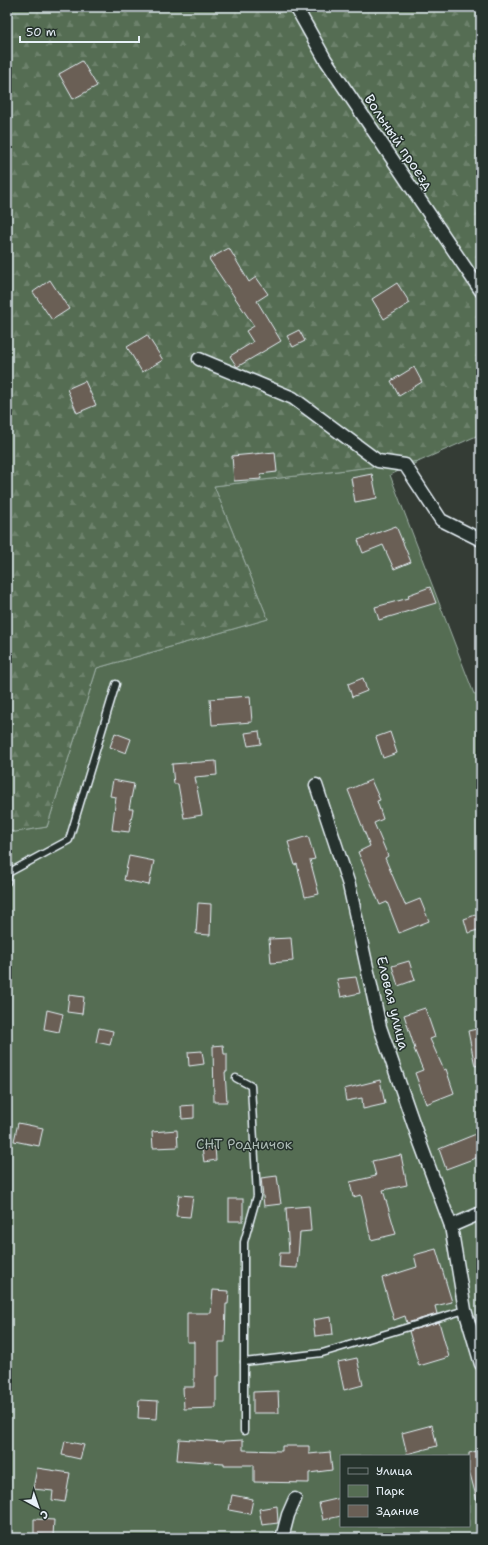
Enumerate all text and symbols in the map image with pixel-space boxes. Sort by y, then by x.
scale bar [20,18,139,44]
text: 50 m [26,24,56,40]
street label: Вольный проезд [360,91,438,193]
street label: Еловая улица [373,954,413,1052]
park label: СНТ Родничок [196,1135,293,1153]
legend [340,1455,470,1527]
text: Улица [376,1463,413,1479]
text: Парк [376,1483,405,1499]
north arrow [18,1487,58,1527]
text: Здание [376,1503,420,1519]
text: С [37,1506,52,1522]

